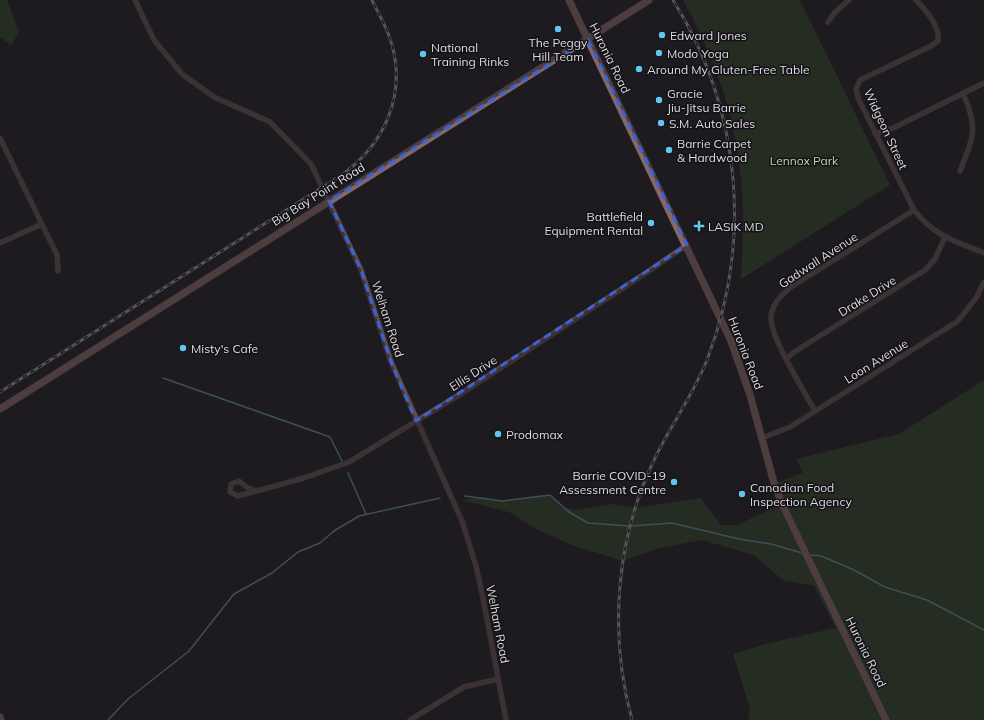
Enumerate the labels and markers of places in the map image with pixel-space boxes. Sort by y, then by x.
marker: The Peggy Hill Team [553,24,563,34]
place label: Edward Jones [670,28,747,43]
marker: Edward Jones [657,30,667,40]
place label: The Peggy Hill Team [529,35,588,64]
place label: National Training Rinks [431,40,509,69]
place label: Modo Yoga [667,46,729,61]
marker: Modo Yoga [654,48,664,58]
marker: National Training Rinks [418,49,428,59]
place label: Around My Gluten-Free Table [647,62,810,77]
marker: Around My Gluten-Free Table [634,64,644,74]
place label: Gracie Jiu-Jitsu Barrie [667,86,746,115]
marker: Gracie Jiu-Jitsu Barrie [654,95,664,105]
place label: S.M. Auto Sales [669,116,755,131]
marker: S.M. Auto Sales [656,118,666,128]
place label: Barrie Carpet & Hardwood [677,136,751,165]
marker: Barrie Carpet & Hardwood [664,145,674,155]
place label: Battlefield Equipment Rental [544,209,643,238]
marker: Battlefield Equipment Rental [646,218,656,228]
place label: LASIK MD [708,219,764,234]
marker: LASIK MD [693,220,705,232]
place label: Misty's Cafe [191,341,258,356]
marker: Misty's Cafe [178,343,188,353]
place label: Prodomax [506,427,564,442]
marker: Prodomax [493,429,503,439]
place label: Barrie COVID-19 Assessment Centre [559,468,666,497]
marker: Barrie COVID-19 Assessment Centre [669,477,679,487]
place label: Canadian Food Inspection Agency [750,480,852,509]
marker: Canadian Food Inspection Agency [737,489,747,499]

